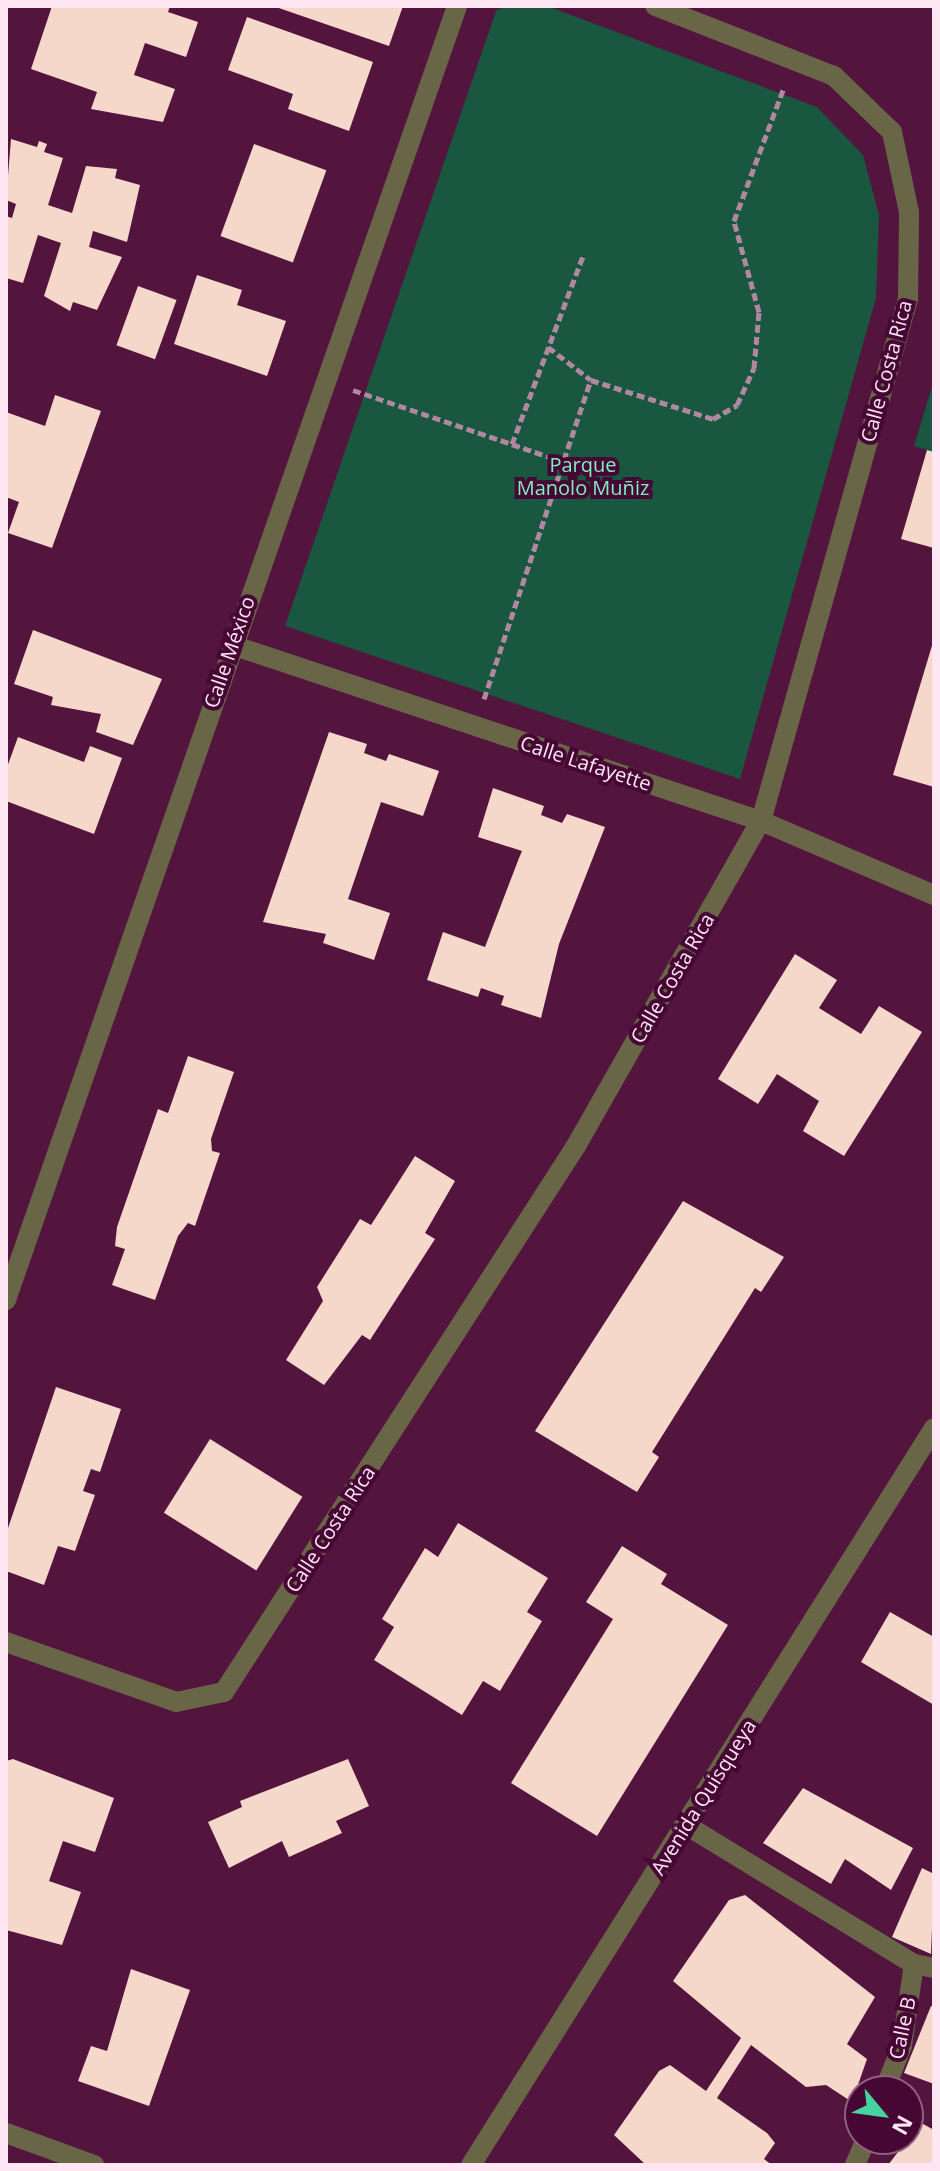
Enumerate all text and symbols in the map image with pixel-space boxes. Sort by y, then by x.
street label: Calle Costa Rica [856,297,916,445]
park label: Parque Manolo Muñiz [517,453,649,500]
street label: Calle México [199,593,259,711]
street label: Calle Lafayette [517,731,655,795]
street label: Calle Costa Rica [625,909,719,1047]
street label: Calle Costa Rica [280,1461,380,1597]
street label: Avenida Quisqueya [645,1715,761,1879]
street label: Calle B [884,1995,920,2061]
north arrow [844,2075,924,2155]
text: N [886,2111,921,2141]

